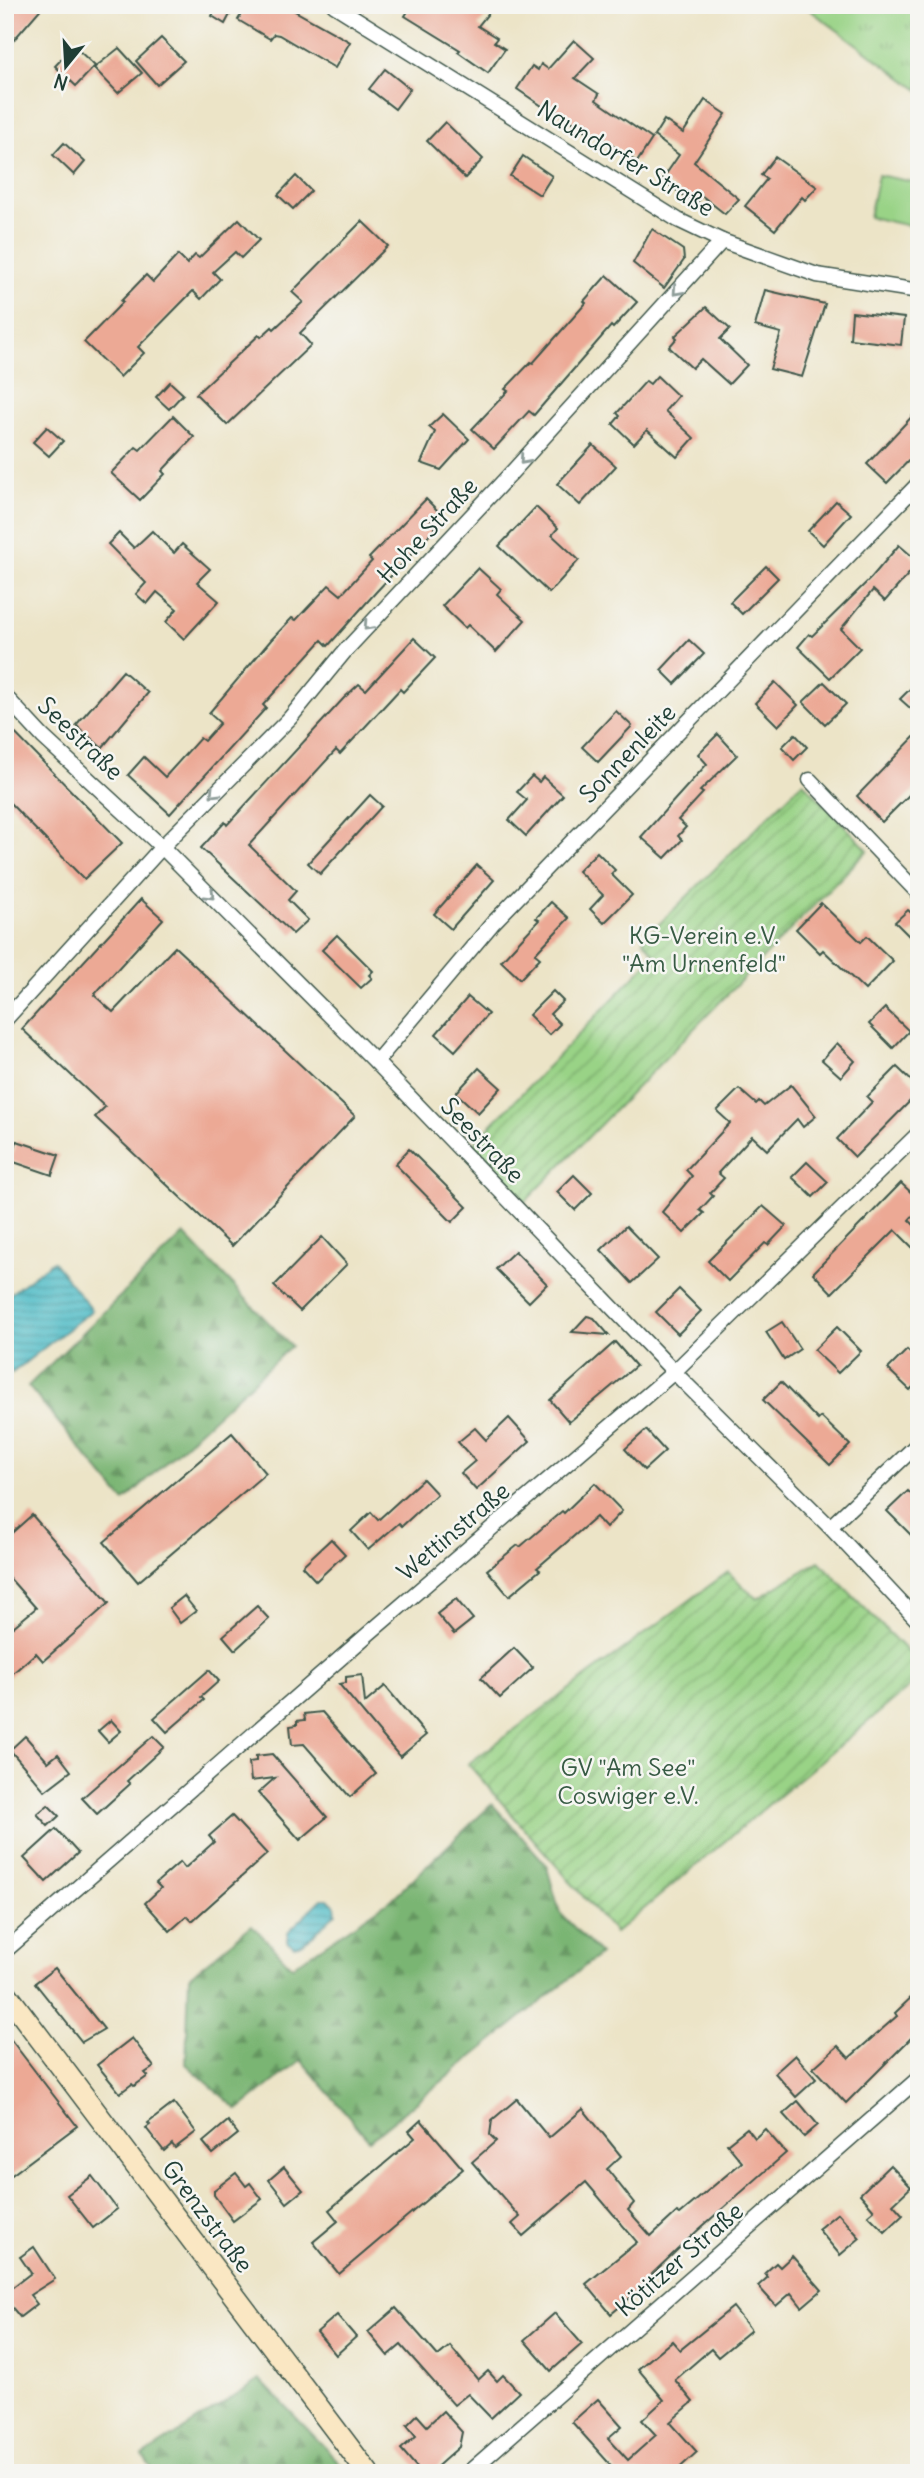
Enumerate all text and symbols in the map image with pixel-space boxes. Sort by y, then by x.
north arrow [32,32,102,102]
text: N [51,69,71,96]
street label: Naundorfer Straße [532,93,720,223]
one-way arrow [672,283,685,296]
one-way arrow [519,452,532,465]
street label: Hohe Straße [371,471,483,589]
one-way arrow [364,618,377,631]
street label: Seestraße [32,690,130,786]
street label: Sonnenleite [572,697,682,809]
one-way arrow [210,785,223,798]
one-way arrow [202,887,215,900]
park label: KG-Verein e.V. "Am Urnenfeld" [622,920,786,978]
street label: Seestraße [435,1091,531,1189]
street label: Wettinstraße [391,1475,515,1587]
park label: GV "Am See" Coswiger e.V. [557,1752,699,1810]
street label: Grenzstraße [156,2154,260,2278]
street label: Kötitzer Straße [609,2195,749,2323]

